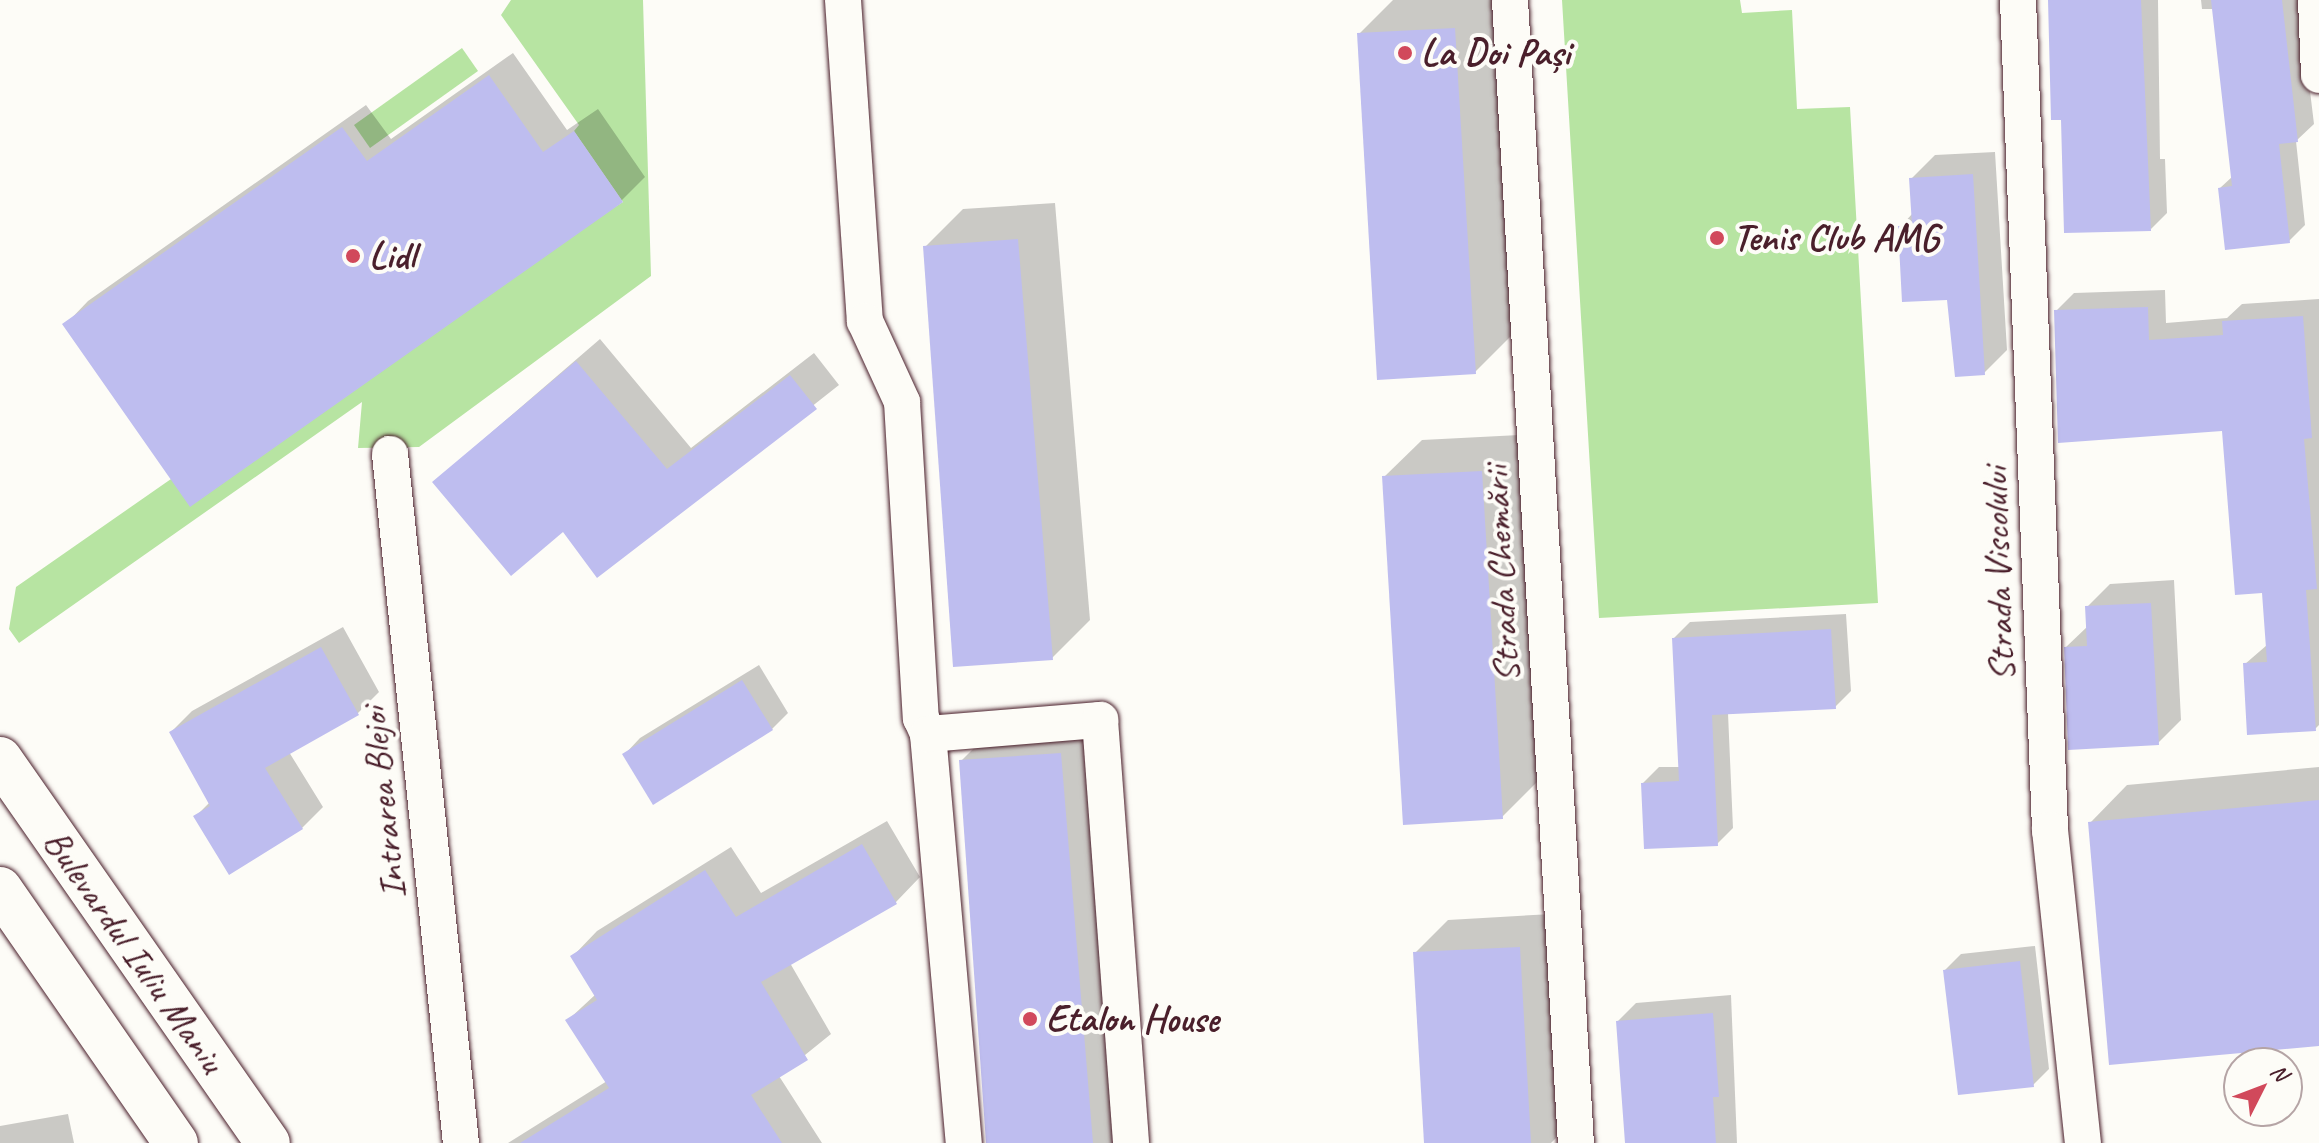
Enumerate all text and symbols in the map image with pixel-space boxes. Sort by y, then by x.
place label: La Doi Pași [1421,30,1570,76]
marker: La Doi Pași [1396,44,1414,62]
place label: Tenis Club AMG [1733,215,1939,261]
marker: Tenis Club AMG [1708,229,1726,247]
place label: Lidl [369,233,415,279]
marker: Lidl [344,247,362,265]
street label: Strada Chemării [1473,464,1529,684]
street label: Strada Viscolului [1971,466,2025,682]
street label: Intrarea Blejoi [350,705,416,901]
street label: Bulevardul Iuliu Maniu [33,820,235,1082]
place label: Etalon House [1046,996,1219,1042]
marker: Etalon House [1021,1010,1039,1028]
north arrow [2223,1047,2303,1127]
text: N [2264,1058,2294,1087]

